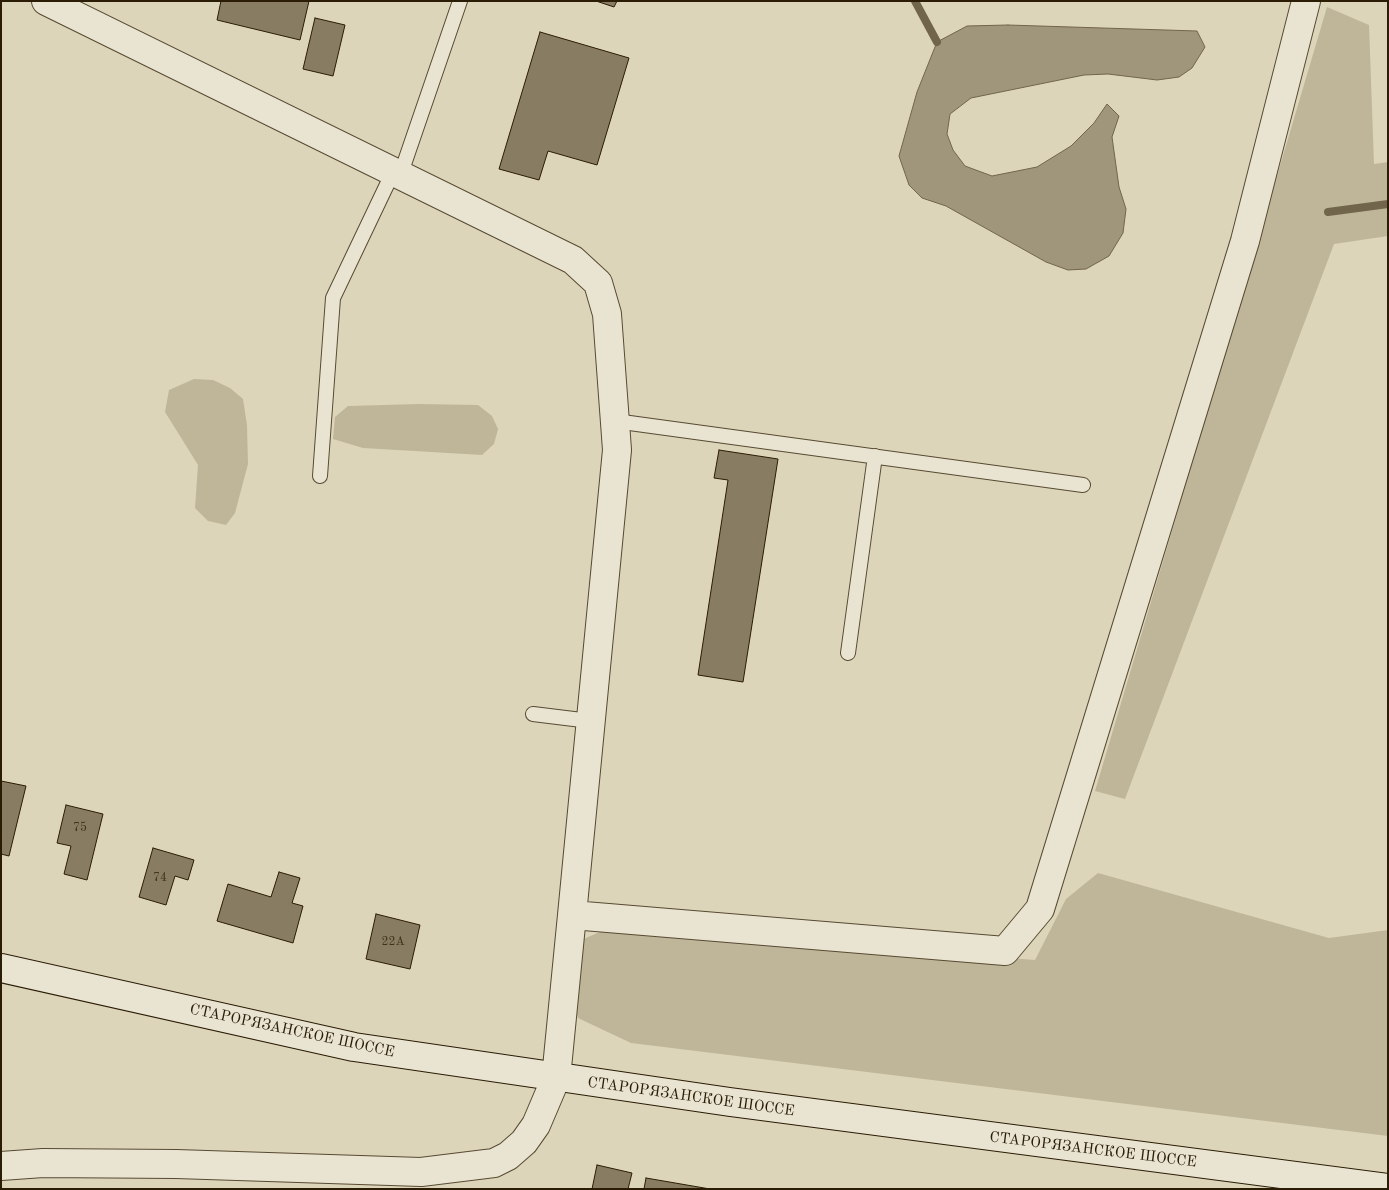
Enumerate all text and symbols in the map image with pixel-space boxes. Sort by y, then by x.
house number: 75 [73,821,87,835]
house number: 74 [153,871,167,885]
house number: 22А [381,935,405,949]
street label: СТАРОРЯЗАНСКОЕ ШОССЕ [188,1001,396,1061]
street label: СТАРОРЯЗАНСКОЕ ШОССЕ [586,1074,796,1120]
street label: СТАРОРЯЗАНСКОЕ ШОССЕ [988,1128,1198,1172]

